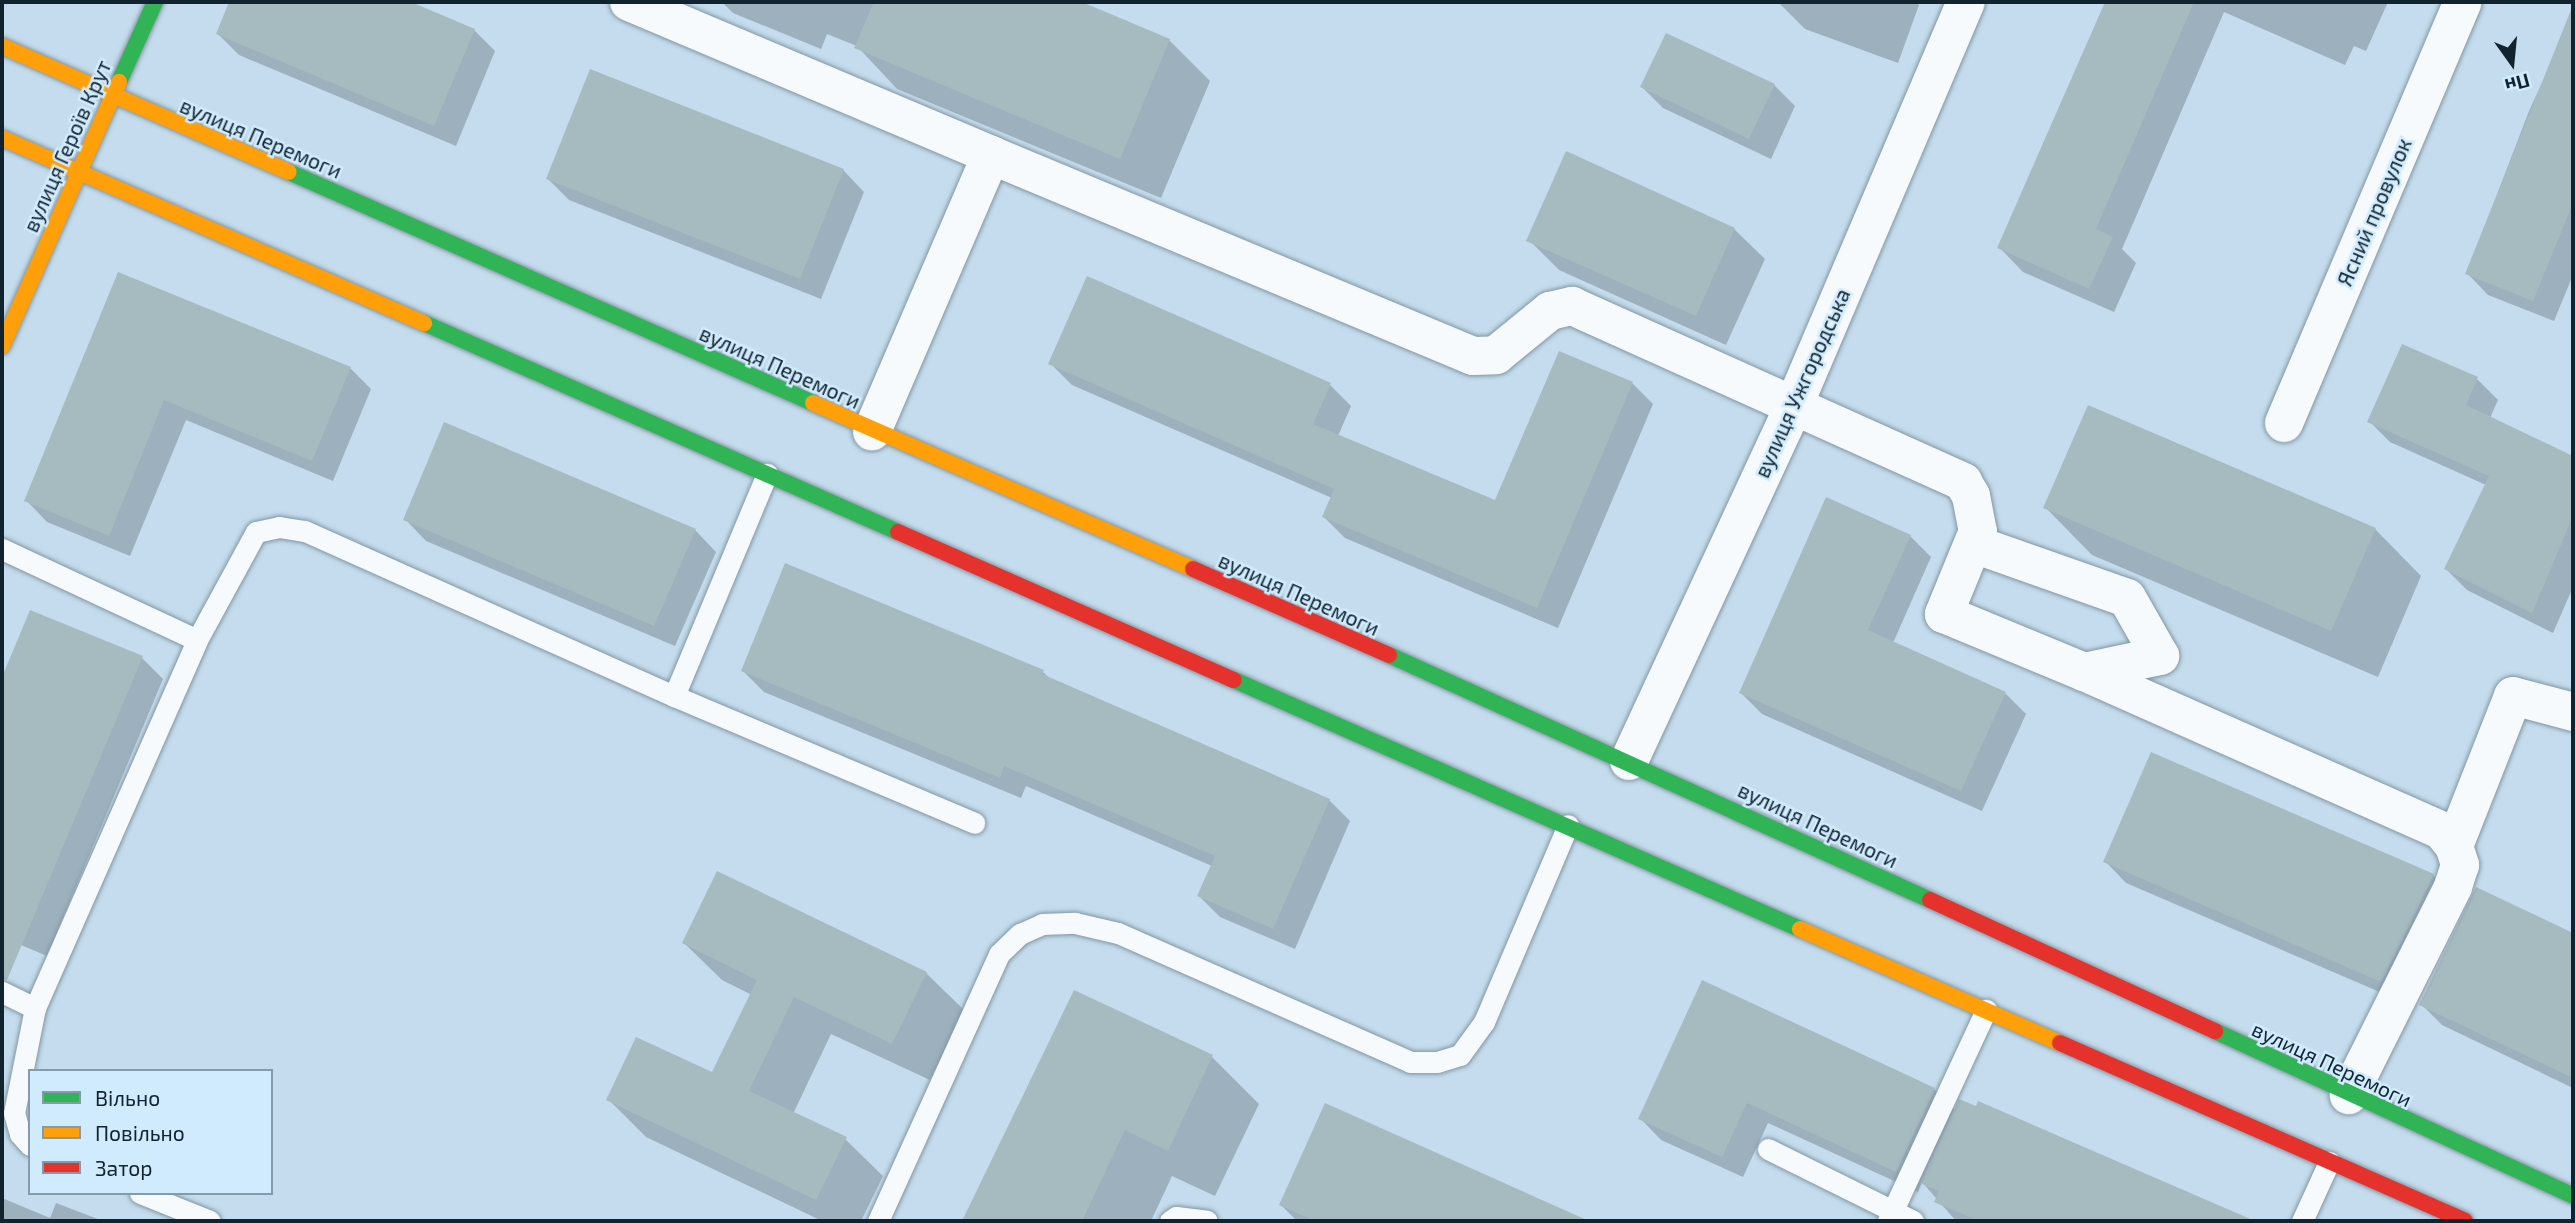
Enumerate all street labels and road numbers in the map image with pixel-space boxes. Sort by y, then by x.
street label: вулиця Героїв Крут [18,56,116,236]
street label: вулиця Перемоги [176,93,346,183]
street label: Ясний провулок [2332,134,2416,290]
street label: вулиця Ужгородська [1749,284,1855,482]
street label: вулиця Перемоги [696,320,864,414]
street label: вулиця Перемоги [1215,547,1383,641]
street label: вулиця Перемоги [1734,777,1902,873]
street label: вулиця Перемоги [2248,1016,2416,1112]

